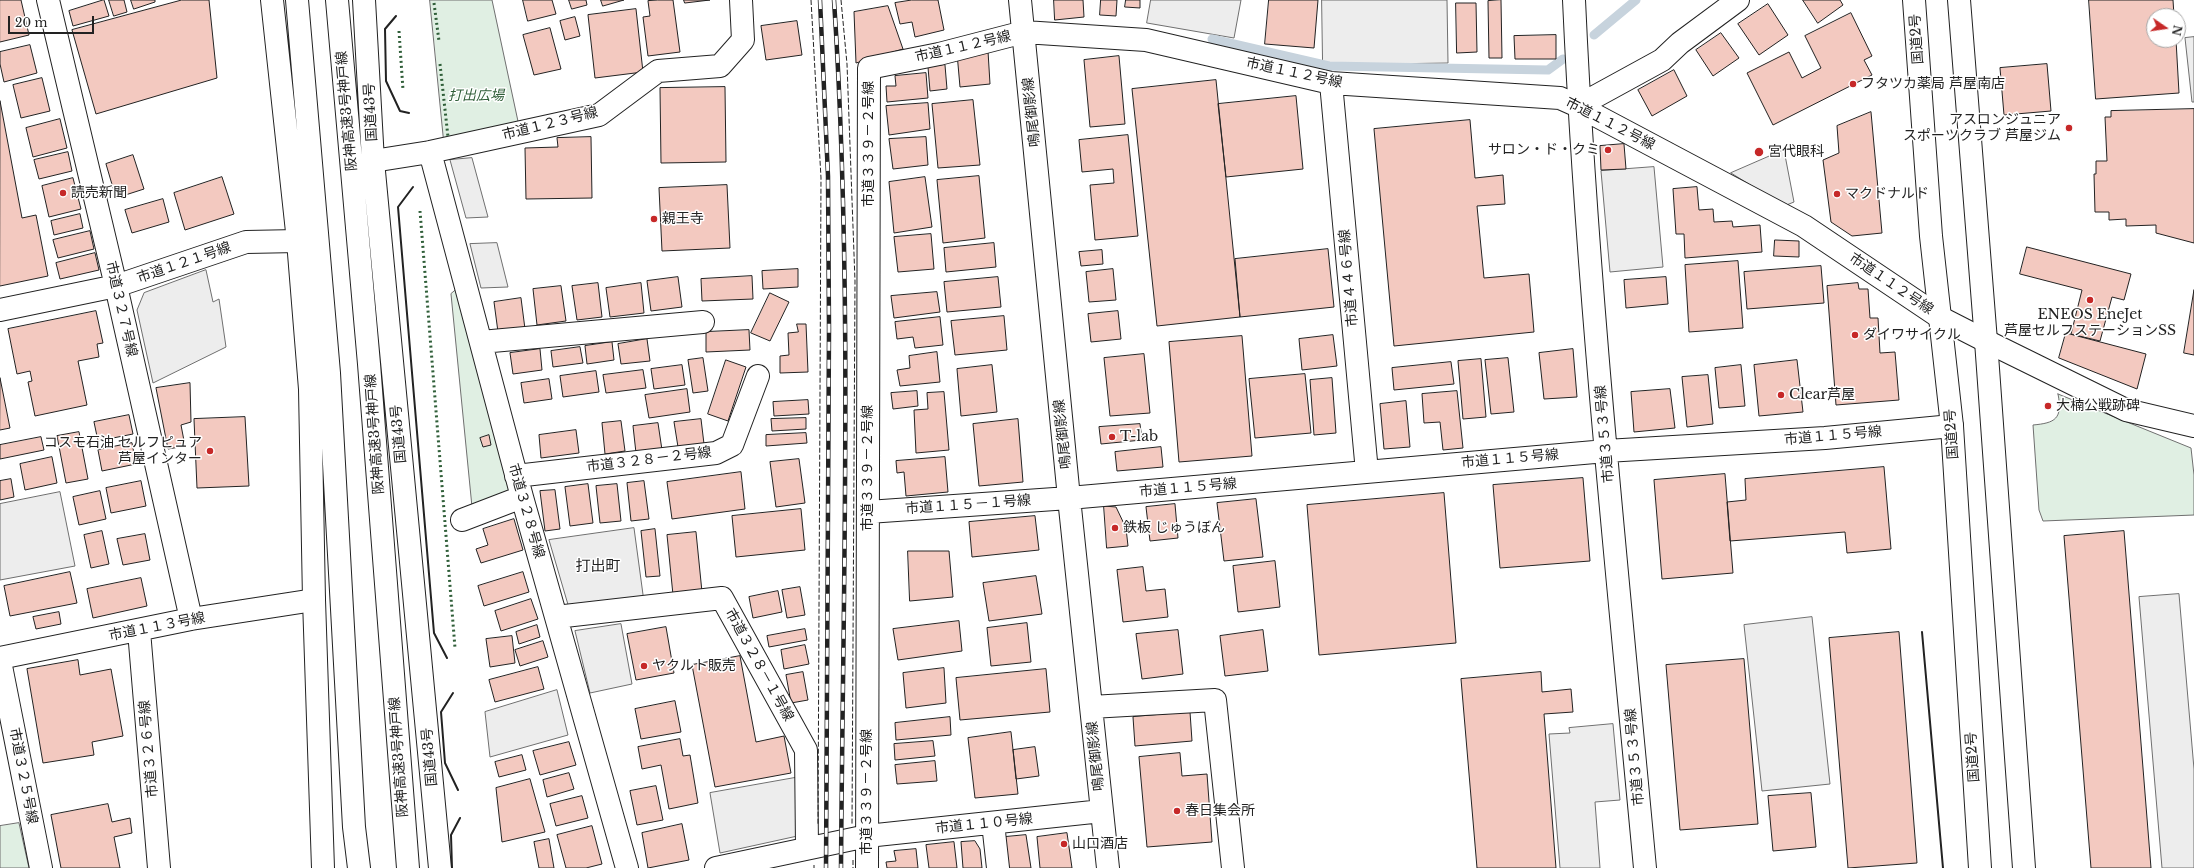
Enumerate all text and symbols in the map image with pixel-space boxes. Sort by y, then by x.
scale bar [10,8,96,34]
north arrow [2146,8,2186,48]
street label: 国道2号 [1907,13,1927,65]
text: 20 m [15,15,47,30]
text: N [2169,24,2185,37]
street label: 市道１１２号線 [913,28,1013,66]
street label: 阪神高速3号神戸線 [333,50,361,172]
street label: 市道１１２号線 [1244,55,1344,91]
street label: 鳴尾御影線 [1020,76,1044,148]
place label: フタツカ薬局 芦屋南店 [1861,76,2005,92]
marker: フタツカ薬局 芦屋南店 [1848,79,1858,89]
street label: 市道３３９－２号線 [861,81,877,207]
street label: 国道43号 [361,82,381,142]
park label: 打出広場 [448,88,504,104]
street label: 市道１１２号線 [1563,94,1657,154]
street label: 市道１２３号線 [500,104,600,144]
place label: アスロンジュニア スポーツクラブ 芦屋ジム [1903,112,2061,144]
marker: アスロンジュニア スポーツクラブ 芦屋ジム [2064,123,2074,133]
place label: サロン・ド・クミ [1488,142,1600,158]
place label: 宮代眼科 [1768,144,1824,160]
marker: サロン・ド・クミ [1603,145,1613,155]
marker: 宮代眼科 [1753,146,1765,158]
place label: 読売新聞 [71,185,127,201]
place label: マクドナルド [1845,186,1929,202]
marker: 読売新聞 [58,188,68,198]
marker: マクドナルド [1832,189,1842,199]
place label: 親王寺 [662,211,704,227]
marker: 親王寺 [649,214,659,224]
street label: 市道４４６号線 [1336,228,1362,328]
street label: 市道１２１号線 [135,239,233,287]
street label: 市道１１２号線 [1846,250,1936,318]
street label: 市道３２７号線 [102,259,140,359]
marker: ENEOS EneJet 芦屋セルフステーションSS [2085,295,2095,305]
place label: ENEOS EneJet 芦屋セルフステーションSS [2004,307,2176,340]
place label: ダイワサイクル [1863,327,1961,343]
marker: ダイワサイクル [1850,330,1860,340]
street label: 阪神高速3号神戸線 [362,373,388,495]
street label: 市道３５３号線 [1592,384,1618,484]
place label: Clear芦屋 [1789,387,1855,403]
marker: Clear芦屋 [1776,390,1786,400]
street label: 鳴尾御影線 [1051,398,1075,470]
place label: 大楠公戦跡碑 [2056,398,2140,414]
marker: 大楠公戦跡碑 [2043,401,2053,411]
street label: 国道43号 [388,404,410,464]
street label: 市道３３９－２号線 [860,405,876,531]
street label: 国道2号 [1942,408,1962,460]
street label: 市道１１５号線 [1783,423,1883,449]
place label: T-lab [1120,429,1158,445]
marker: T-lab [1107,432,1117,442]
place label: コスモ石油 セルフピュア 芦屋インター [44,435,202,468]
street label: 市道３２８－２号線 [585,444,713,476]
marker: コスモ石油 セルフピュア 芦屋インター [205,446,215,456]
street label: 市道１１５号線 [1460,446,1560,472]
street label: 市道３２８号線 [504,462,548,560]
street label: 市道１１５号線 [1138,475,1238,501]
street label: 市道１１５－１号線 [905,492,1031,518]
place label: 鉄板 じゅうぼん [1123,520,1225,536]
marker: 鉄板 じゅうぼん [1110,523,1120,533]
district label: 打出町 [576,558,620,576]
street label: 市道３２８－１号線 [721,606,797,724]
street label: 市道１１３号線 [107,609,207,645]
place label: ヤクルト販売 [652,658,736,674]
marker: ヤクルト販売 [639,661,649,671]
street label: 阪神高速3号神戸線 [386,696,412,818]
street label: 市道３２６号線 [136,699,162,799]
street label: 市道３５３号線 [1622,707,1648,807]
street label: 鳴尾御影線 [1084,720,1108,792]
street label: 市道３２５号線 [5,726,41,826]
street label: 国道43号 [419,727,441,787]
street label: 市道３３９－２号線 [859,729,875,855]
street label: 国道2号 [1963,731,1983,783]
place label: 春日集会所 [1185,803,1255,819]
marker: 春日集会所 [1172,806,1182,816]
street label: 市道１１０号線 [934,811,1034,837]
place label: 山口酒店 [1072,836,1128,852]
marker: 山口酒店 [1059,839,1069,849]

